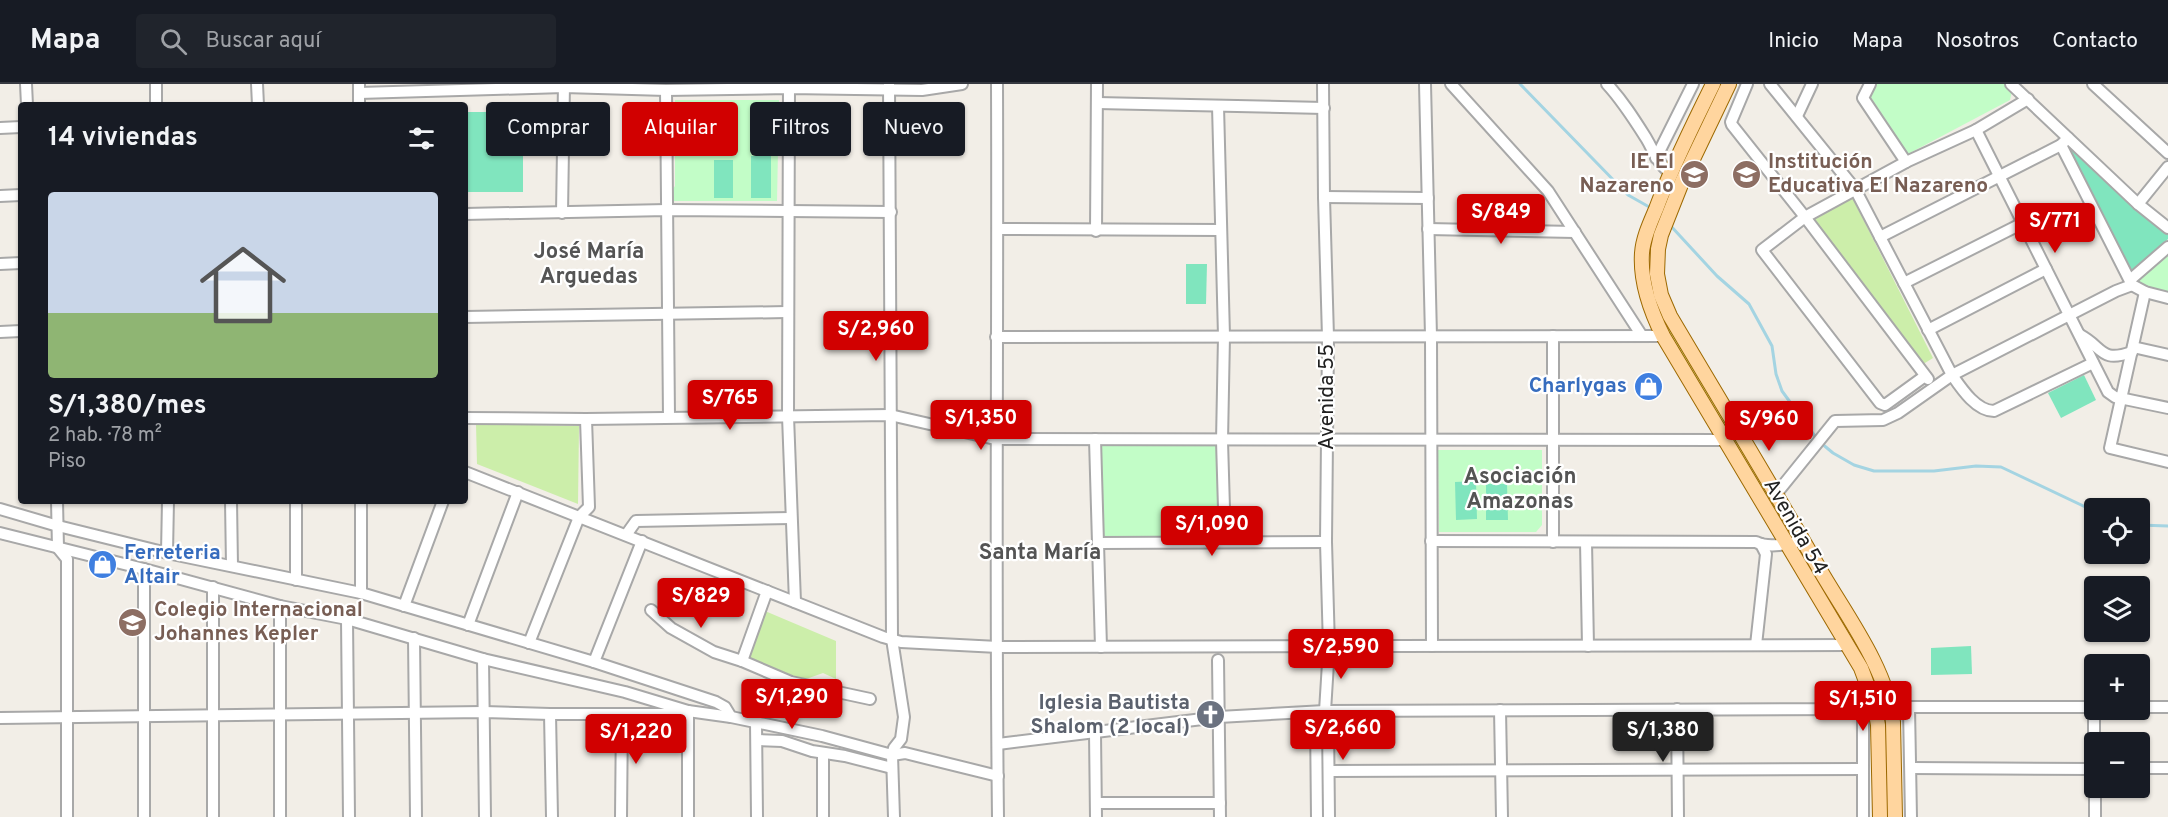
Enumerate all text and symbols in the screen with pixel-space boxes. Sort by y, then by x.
search box [136,14,556,68]
text: Mapa [30,23,100,59]
icon: search [157,25,190,58]
text: Buscar aquí [205,28,321,55]
text: Inicio [1768,28,1819,55]
text: Mapa [1852,28,1903,55]
text: Nosotros [1936,28,2019,55]
text: Contacto [2052,28,2138,55]
chip: Comprar [486,102,610,156]
chip: Alquilar [622,102,738,156]
chip: Filtros [750,102,851,156]
chip: Nuevo [863,102,965,156]
text: 14 viviendas [48,122,198,155]
icon: filters [405,122,438,155]
place label: IE El Nazareno [1580,149,1674,200]
place label: Institución Educativa El Nazareno [1768,149,1988,200]
school or university icon: IE El Nazareno [1679,158,1711,190]
school or university icon: Institución Educativa El Nazareno [1731,158,1763,190]
pin: S/849 [1459,194,1543,245]
text: S/849 [1471,200,1531,226]
pin: S/771 [2013,203,2097,254]
text: S/771 [2029,209,2081,235]
icon: home [189,231,297,339]
district label: José María Arguedas [534,239,644,291]
pin: S/2,960 [821,311,931,362]
text: S/2,960 [837,317,915,343]
street label: Avenida 55 [1314,344,1341,450]
shop icon: Charlygas [1632,370,1664,402]
place label: Charlygas [1529,373,1627,400]
pin: S/765 [688,380,772,431]
text: S/765 [702,386,758,412]
text: S/1,380/mes [48,390,206,423]
pin: S/1,350 [926,400,1036,451]
pin: S/960 [1727,401,1811,452]
text: S/1,350 [945,406,1017,432]
text: S/960 [1739,407,1799,433]
text: 2 hab. · 78 m² [48,423,162,449]
text: Piso [48,449,86,475]
district label: Asociación Amazonas [1464,464,1576,516]
street label: Avenida 54 [1757,474,1833,580]
map controls [2084,498,2150,798]
button: locate [2084,498,2150,564]
pin: S/1,090 [1157,506,1267,557]
text: S/1,090 [1175,512,1249,538]
place label: Ferreteria Altair [124,540,221,591]
district label: Santa María [979,540,1101,567]
shop icon: Ferreteria Altair [87,549,119,581]
button: layers [2084,576,2150,642]
pin: S/829 [659,578,743,629]
text: S/829 [671,584,731,610]
place label: Colegio Internacional Johannes Kepler [154,597,363,648]
school or university icon: Colegio Internacional Johannes Kepler [117,606,149,638]
pin: S/2,590 [1286,629,1396,680]
text: S/2,590 [1302,635,1380,661]
button: + [2084,654,2150,720]
pin: S/1,290 [737,679,847,730]
pin: S/1,510 [1808,681,1918,732]
text: S/1,290 [755,685,829,711]
text: S/1,510 [1829,687,1897,713]
place label: Iglesia Bautista Shalom (2 local) [1031,690,1190,741]
church icon: Iglesia Bautista Shalom (2 local) [1195,699,1227,731]
pin: S/2,660 [1288,710,1398,761]
pin: S/1,380 [1608,712,1718,763]
pin: S/1,220 [581,714,691,765]
text: S/2,660 [1304,716,1382,742]
text: S/1,380 [1627,718,1699,744]
text: S/1,220 [599,720,673,746]
button: − [2084,732,2150,798]

